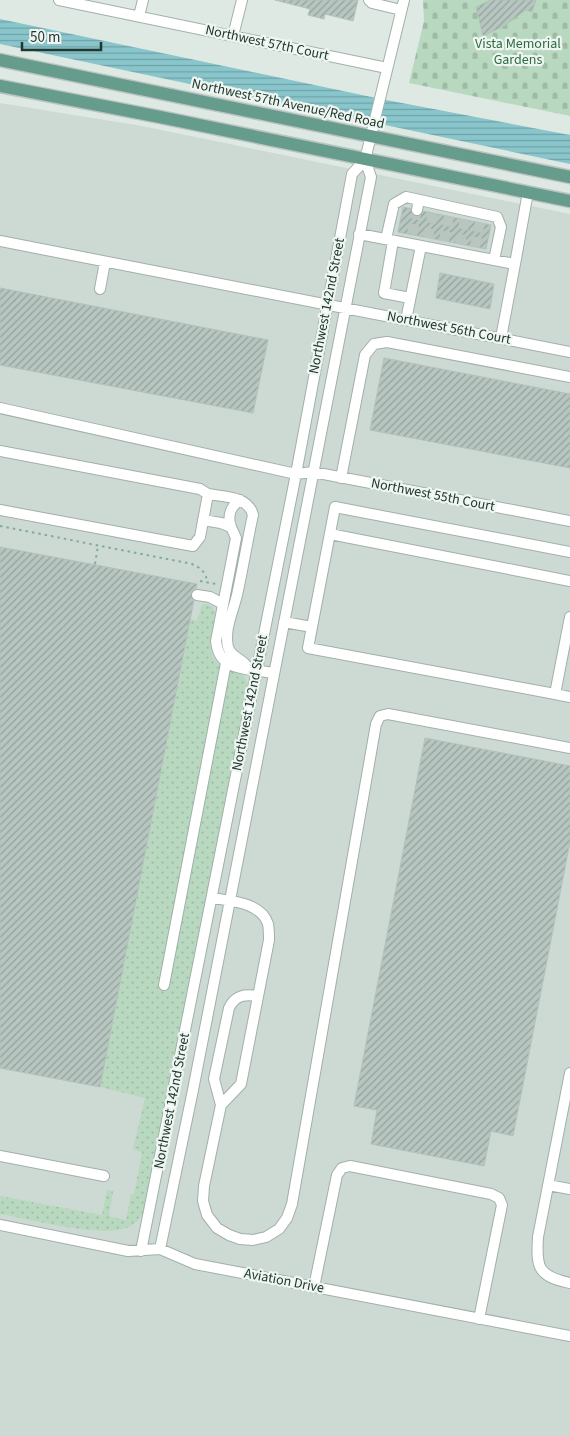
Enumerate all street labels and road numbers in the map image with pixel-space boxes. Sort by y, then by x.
street label: Northwest 57th Court [203,20,331,66]
street label: Northwest 57th Avenue/Red Road [190,74,386,134]
street label: Northwest 142nd Street [304,236,350,376]
street label: Northwest 56th Court [385,306,513,350]
street label: Northwest 55th Court [369,473,497,517]
street label: Northwest 142nd Street [227,633,273,773]
street label: Northwest 142nd Street [149,1031,195,1171]
street label: Aviation Drive [242,1263,326,1299]

